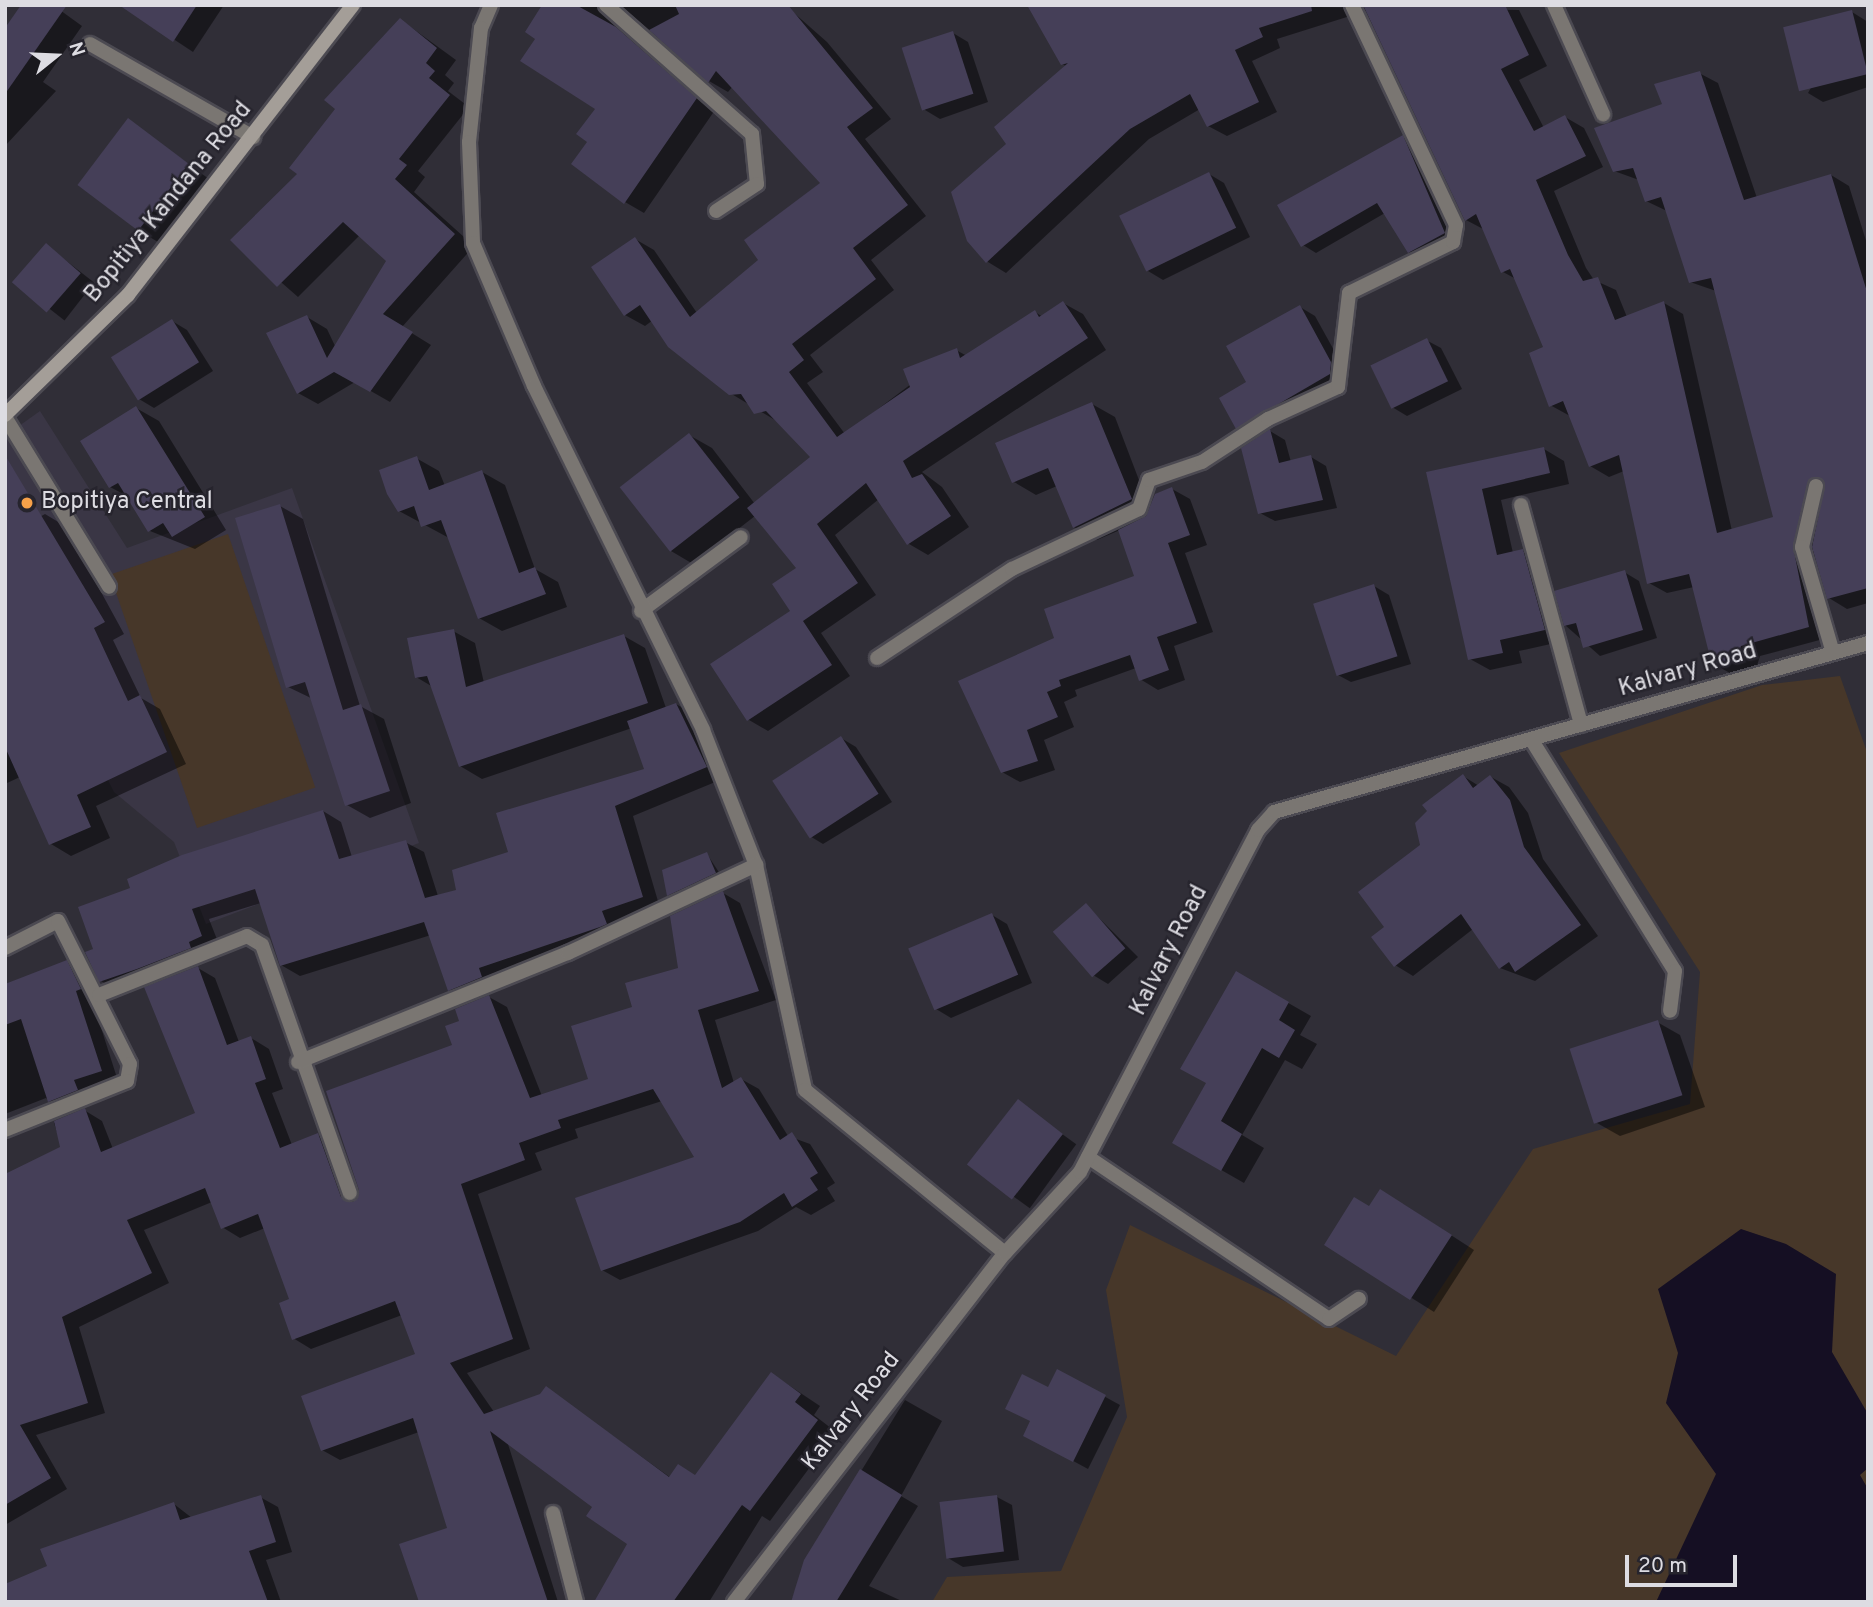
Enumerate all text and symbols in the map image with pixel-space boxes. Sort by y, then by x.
north arrow [21,21,91,91]
text: N [62,39,89,60]
street label: Bopitiya Kandana Road [79,97,259,309]
place label: Bopitiya Central [41,489,213,517]
marker: Bopitiya Central [19,495,35,511]
street label: Kalvary Road [1616,638,1760,704]
street label: Kalvary Road [1125,881,1215,1021]
street label: Kalvary Road [797,1347,907,1477]
scale bar [1628,1540,1740,1584]
text: 20 m [1638,1553,1687,1580]

